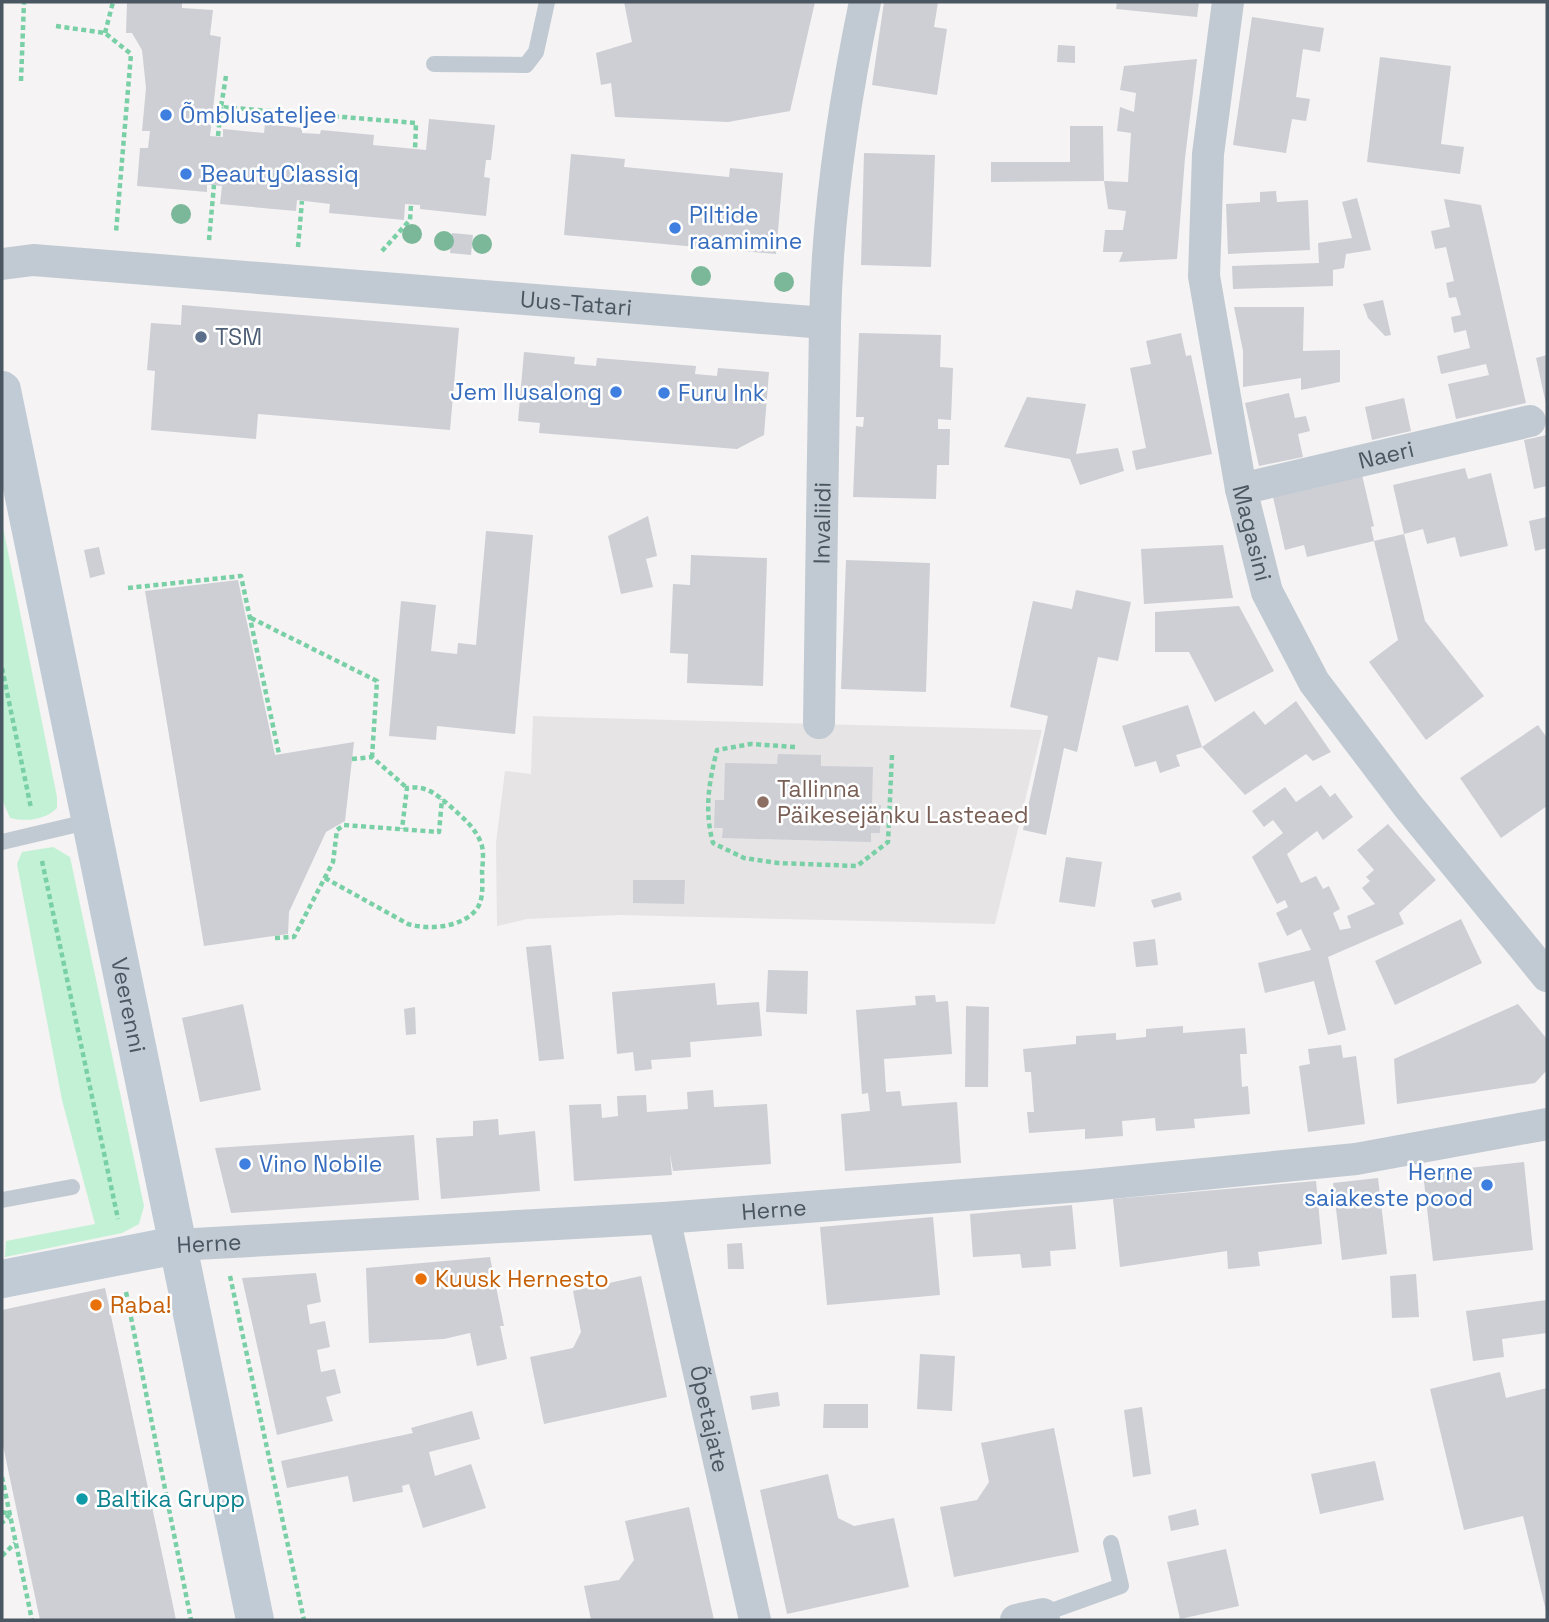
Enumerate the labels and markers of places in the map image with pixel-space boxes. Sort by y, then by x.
place label: Õmblusateljee [180,100,337,130]
marker: Õmblusateljee [158,107,174,123]
place label: BeautyClassiq [200,159,359,189]
marker: BeautyClassiq [178,166,194,182]
place label: Piltide raamimine [689,200,802,256]
marker: Piltide raamimine [667,220,683,236]
place label: TSM [215,322,262,352]
marker: TSM [193,329,209,345]
place label: Jem Ilusalong [450,377,602,407]
place label: Furu Ink [678,378,765,408]
marker: Jem Ilusalong [608,384,624,400]
marker: Furu Ink [656,385,672,401]
place label: Tallinna Päikesejänku Lasteaed [777,774,1029,830]
marker: Tallinna Päikesejänku Lasteaed [755,794,771,810]
place label: Vino Nobile [259,1149,382,1179]
marker: Vino Nobile [237,1156,253,1172]
place label: Herne saiakeste pood [1304,1157,1473,1213]
marker: Herne saiakeste pood [1479,1177,1495,1193]
place label: Kuusk Hernesto [435,1264,609,1294]
marker: Kuusk Hernesto [413,1271,429,1287]
place label: Raba! [110,1290,172,1320]
marker: Raba! [88,1297,104,1313]
place label: Baltika Grupp [96,1484,245,1514]
marker: Baltika Grupp [74,1491,90,1507]

